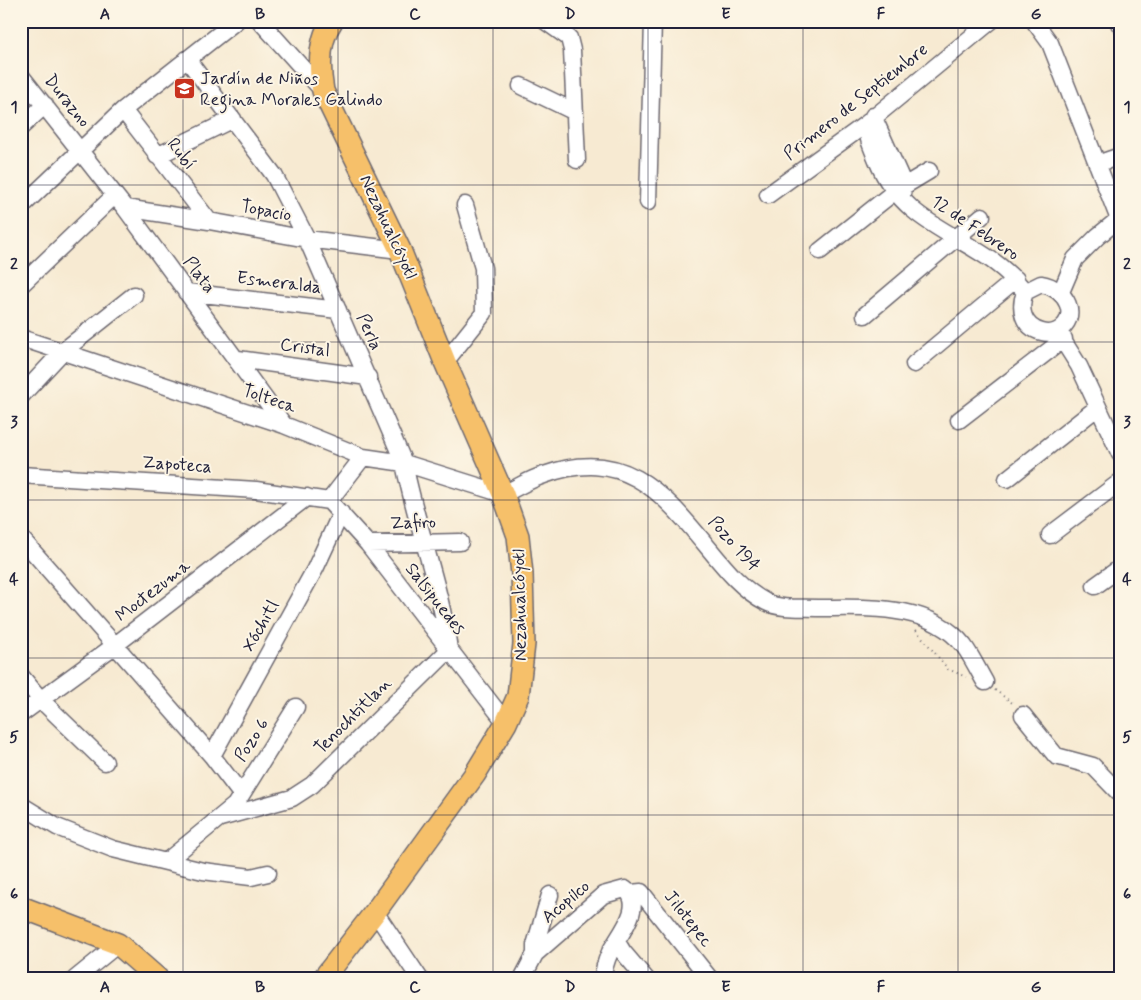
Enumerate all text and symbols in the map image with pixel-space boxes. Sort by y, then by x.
text: A [100,4,110,25]
text: B [255,4,265,25]
text: C [409,4,421,25]
text: D [564,4,576,25]
text: E [721,4,731,25]
text: F [877,4,886,25]
text: G [1031,4,1042,25]
street label: Primero de Septiembre [779,38,933,166]
place label: Jardín de Niños Regina Morales Galindo [200,67,383,114]
street label: Durazno [38,69,96,133]
school or university icon: Jardín de Niños Regina Morales Galindo [172,77,196,101]
text: 1 [10,97,18,118]
text: 1 [1123,97,1131,118]
street label: Rubí [161,133,201,175]
street label: Nezahualcóyotl [353,171,423,283]
street label: 12 de Febrero [926,190,1024,266]
street label: Topacio [239,194,293,228]
street label: Plata [177,252,221,298]
text: 2 [10,254,18,275]
text: 2 [1123,254,1131,275]
street label: Esmeralda [235,266,323,300]
street label: Perla [350,310,388,354]
street label: Cristal [279,333,331,363]
street label: Tolteca [239,379,299,419]
text: 3 [10,412,18,433]
text: 3 [1123,412,1131,433]
street label: Zapoteca [141,451,213,479]
street label: Zafiro [390,510,436,536]
street label: Pozo 194 [702,511,766,577]
street label: Nezahualcóyotl [507,549,533,661]
street label: Moctezuma [111,554,196,628]
street label: Salsipuedes [399,558,471,640]
text: 4 [9,569,19,590]
text: 4 [1122,569,1132,590]
street label: Xóchitl [237,596,285,656]
street label: Tenochtitlan [309,672,397,760]
street label: Pozo 6 [229,714,275,766]
text: 5 [9,727,19,748]
text: 5 [1122,727,1132,748]
street label: Acopilco [537,875,595,929]
text: 6 [10,884,18,905]
text: 6 [1123,884,1131,905]
street label: Jilotepec [658,886,718,952]
text: A [100,977,110,998]
text: B [255,977,265,998]
text: C [409,977,421,998]
text: D [564,977,576,998]
text: E [721,977,731,998]
text: F [877,977,886,998]
text: G [1031,977,1042,998]

